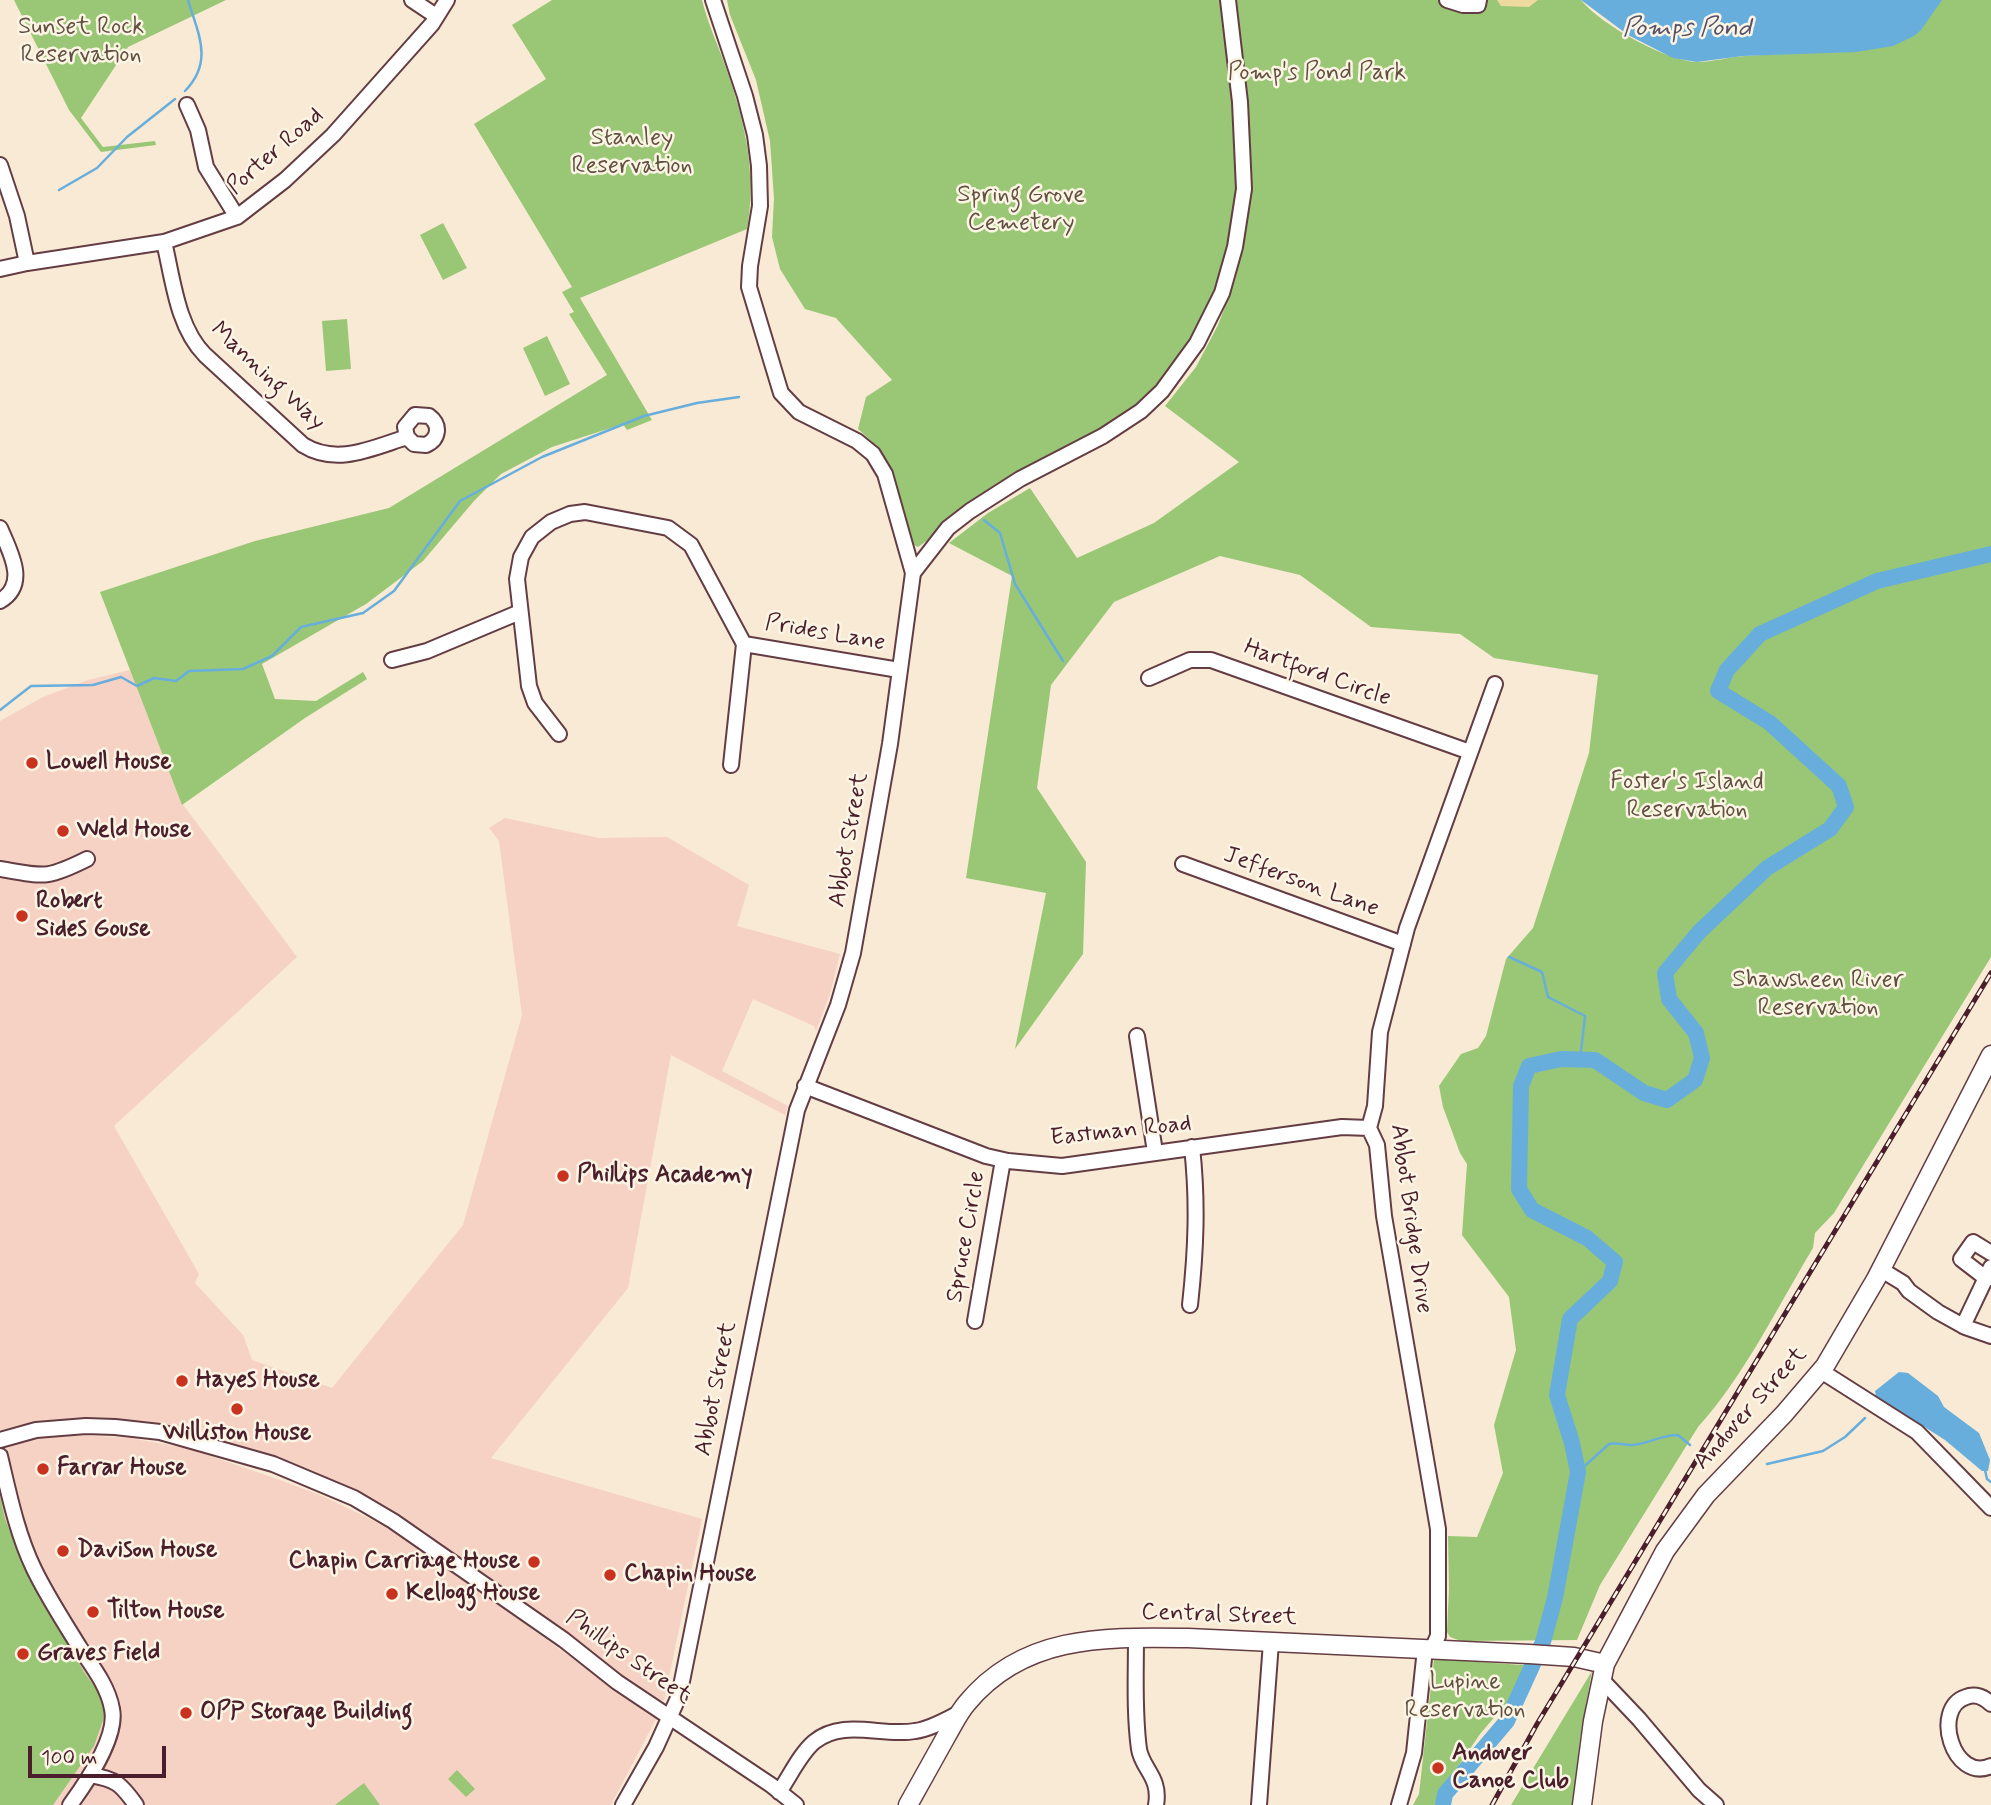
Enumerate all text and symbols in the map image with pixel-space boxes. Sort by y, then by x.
park label: Sunset Rock Reservation [18,14,144,70]
water label: Pomps Pond [1623,14,1751,46]
park label: Pomp's Pond Park [1228,60,1406,88]
street label: Porter Road [222,102,330,202]
park label: Stanley Reservation [572,125,692,181]
park label: Spring Grove Cemetery [957,182,1085,238]
street label: Manning Way [204,316,330,438]
street label: Prides Lane [763,609,887,659]
street label: Hartford Circle [1239,634,1395,714]
place label: Lowell House [46,749,171,777]
marker: Lowell House [24,755,40,771]
park label: Foster's Island Reservation [1610,769,1764,825]
street label: Abbot Street [824,770,876,910]
place label: Weld House [77,817,191,845]
marker: Weld House [55,823,71,839]
street label: Jefferson Lane [1219,842,1383,924]
place label: Robert Sides Gouse [36,888,150,944]
marker: Robert Sides Gouse [14,908,30,924]
park label: Shawsheen River Reservation [1732,967,1904,1023]
street label: Eastman Road [1049,1110,1193,1154]
street label: Abbot Bridge Drive [1382,1122,1438,1316]
place label: Phillips Academy [577,1162,753,1190]
marker: Phillips Academy [555,1168,571,1184]
street label: Spruce Circle [941,1169,993,1305]
street label: Abbot Street [690,1319,744,1459]
street label: Andover Street [1688,1342,1814,1476]
place label: Hayes House [196,1367,320,1395]
marker: Hayes House [174,1373,190,1389]
marker: Williston House [229,1401,245,1417]
place label: Williston House [163,1420,311,1448]
place label: Farrar House [57,1455,187,1483]
marker: Farrar House [35,1461,51,1477]
place label: Davison House [77,1537,217,1565]
marker: Davison House [55,1543,71,1559]
place label: Chapin Carriage House [288,1548,520,1576]
marker: Chapin Carriage House [526,1554,542,1570]
place label: Chapin House [624,1561,756,1589]
marker: Chapin House [602,1567,618,1583]
place label: Kellogg House [406,1580,540,1608]
marker: Kellogg House [384,1586,400,1602]
place label: Tilton House [107,1598,225,1626]
street label: Central Street [1141,1599,1297,1633]
marker: Tilton House [85,1604,101,1620]
street label: Phillips Street [560,1604,696,1712]
place label: Graves Field [37,1640,160,1668]
marker: Graves Field [15,1646,31,1662]
park label: Lupine Reservation [1405,1669,1525,1725]
place label: OPP Storage Building [200,1699,413,1727]
marker: OPP Storage Building [178,1705,194,1721]
scale bar [32,1731,170,1775]
place label: Andover Canoe Club [1452,1740,1569,1796]
text: 100 m [41,1744,97,1772]
marker: Andover Canoe Club [1430,1760,1446,1776]

